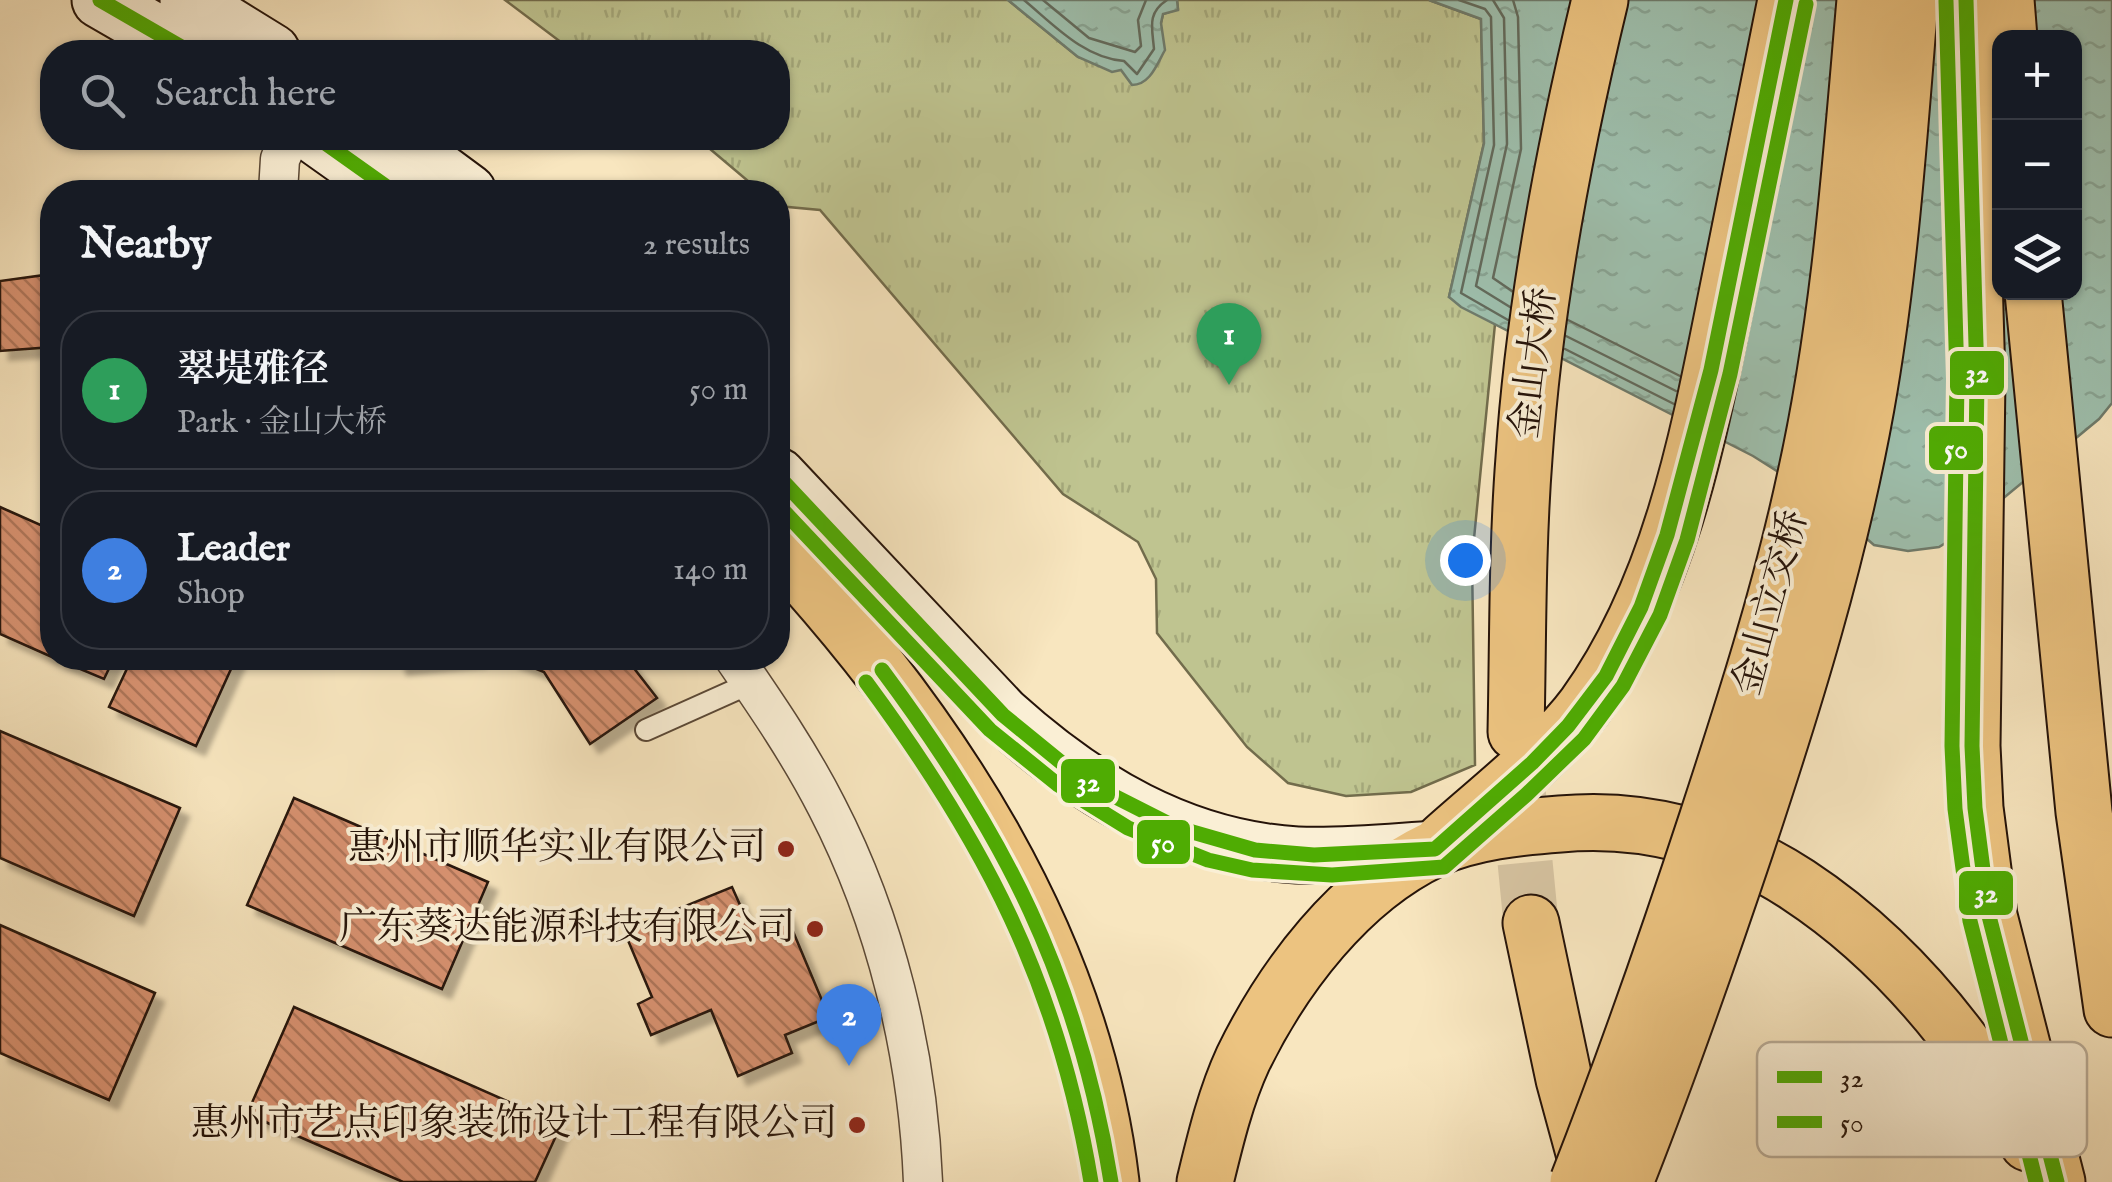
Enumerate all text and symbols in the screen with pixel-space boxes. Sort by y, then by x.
map controls [1992,30,2082,300]
button: + [1992,30,2082,120]
search box [40,40,790,150]
icon: search [75,68,130,123]
text: Search here [155,71,336,119]
button: − [1992,120,2082,210]
button: layers [1992,210,2082,300]
text: Nearby [80,219,211,272]
text: 2 results [643,225,750,266]
street label: 金山大桥 [1502,285,1568,441]
pin: 1 [1196,302,1262,385]
text: 翠堤雅径 [177,347,329,395]
line badge: 32 [1948,349,2006,397]
text: 32 [1965,357,1989,392]
text: 1 [109,370,120,411]
text: 50 m [689,370,748,411]
text: Park · 金山大桥 [177,403,387,444]
line badge: 50 [1927,424,1985,472]
text: 50 [1944,433,1968,468]
street label: 金山立交桥 [1724,505,1820,701]
text: Leader [177,526,290,574]
your location [1440,535,1491,586]
text: 2 [107,550,122,591]
text: 140 m [673,550,748,591]
text: Shop [177,574,245,615]
line badge: 32 [1059,757,1117,805]
text: 32 [1076,766,1100,801]
line badge: 50 [1135,818,1192,866]
place label: 惠州市顺华实业有限公司 [348,825,766,873]
text: 50 [1151,827,1175,862]
marker: 惠州市顺华实业有限公司 [775,838,797,860]
line badge: 32 [1957,869,2015,917]
text: 32 [1974,877,1998,912]
place label: 广东葵达能源科技有限公司 [339,905,795,953]
marker: 广东葵达能源科技有限公司 [804,918,826,940]
pin: 2 [816,984,882,1066]
legend [1757,1042,2087,1157]
text: 32 [1840,1062,1864,1097]
place label: 惠州市艺点印象装饰设计工程有限公司 [191,1101,837,1149]
text: 50 [1840,1107,1864,1142]
marker: 惠州市艺点印象装饰设计工程有限公司 [846,1114,868,1136]

